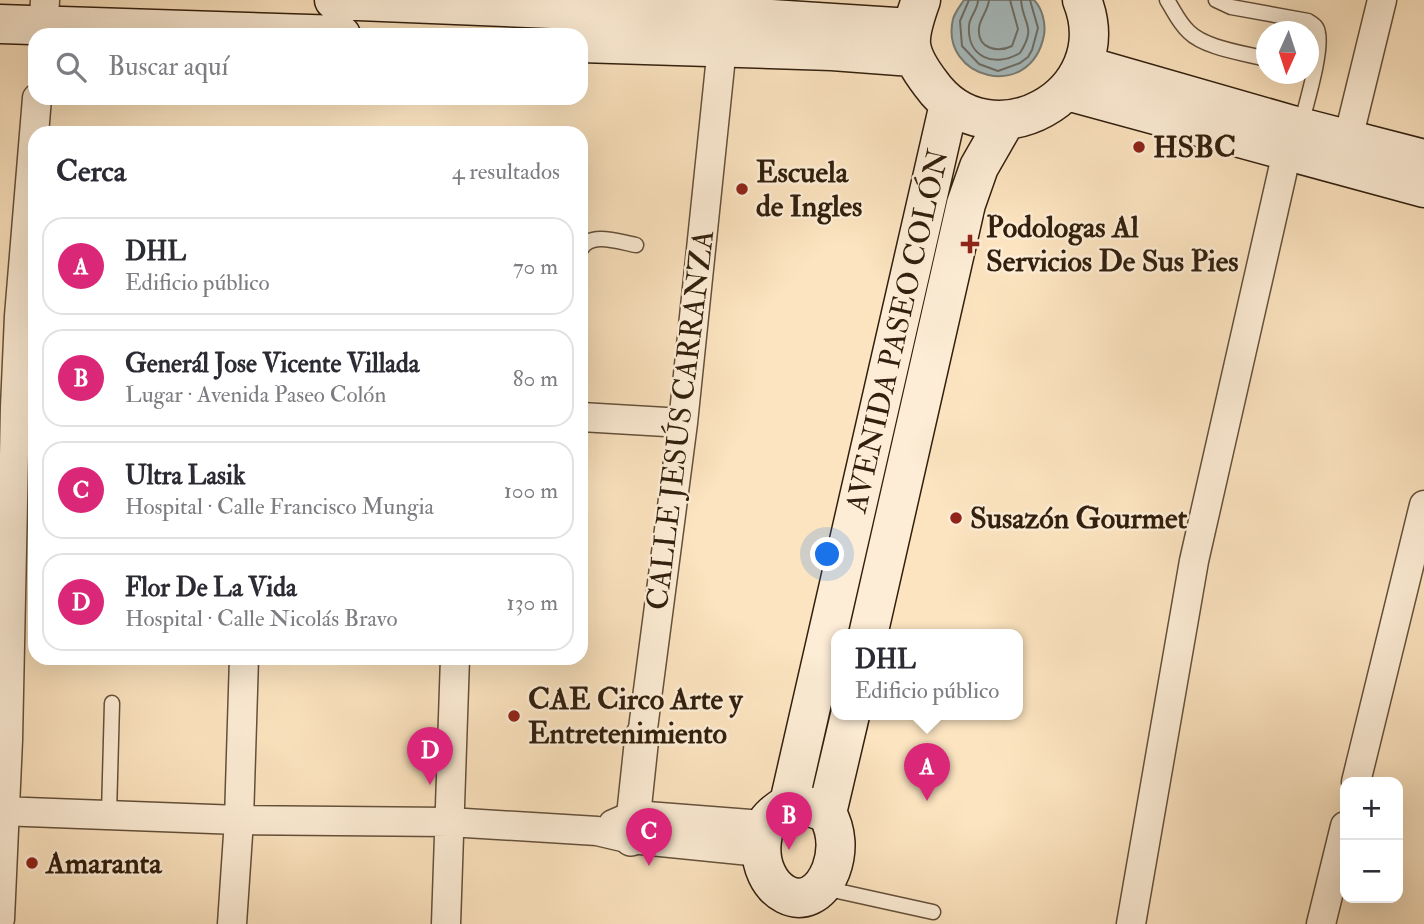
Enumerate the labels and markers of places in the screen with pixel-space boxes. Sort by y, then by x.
place label: HSBC [1153,129,1236,166]
marker: HSBC [1131,139,1147,155]
place label: Escuela de Ingles [756,154,862,225]
marker: Escuela de Ingles [734,181,750,197]
place label: Podologas Al Servicios De Sus Pies [986,209,1238,280]
marker: Podologas Al Servicios De Sus Pies [960,234,980,254]
place label: Susazón Gourmet [970,500,1188,537]
marker: Susazón Gourmet [948,510,964,526]
place label: CAE Circo Arte y Entretenimiento [528,681,744,752]
marker: CAE Circo Arte y Entretenimiento [506,708,522,724]
pin: D [407,727,453,785]
pin: A [904,743,950,801]
pin: B [766,792,812,850]
pin: C [626,808,672,866]
place label: Amaranta [44,845,163,882]
marker: Amaranta [24,855,40,871]

